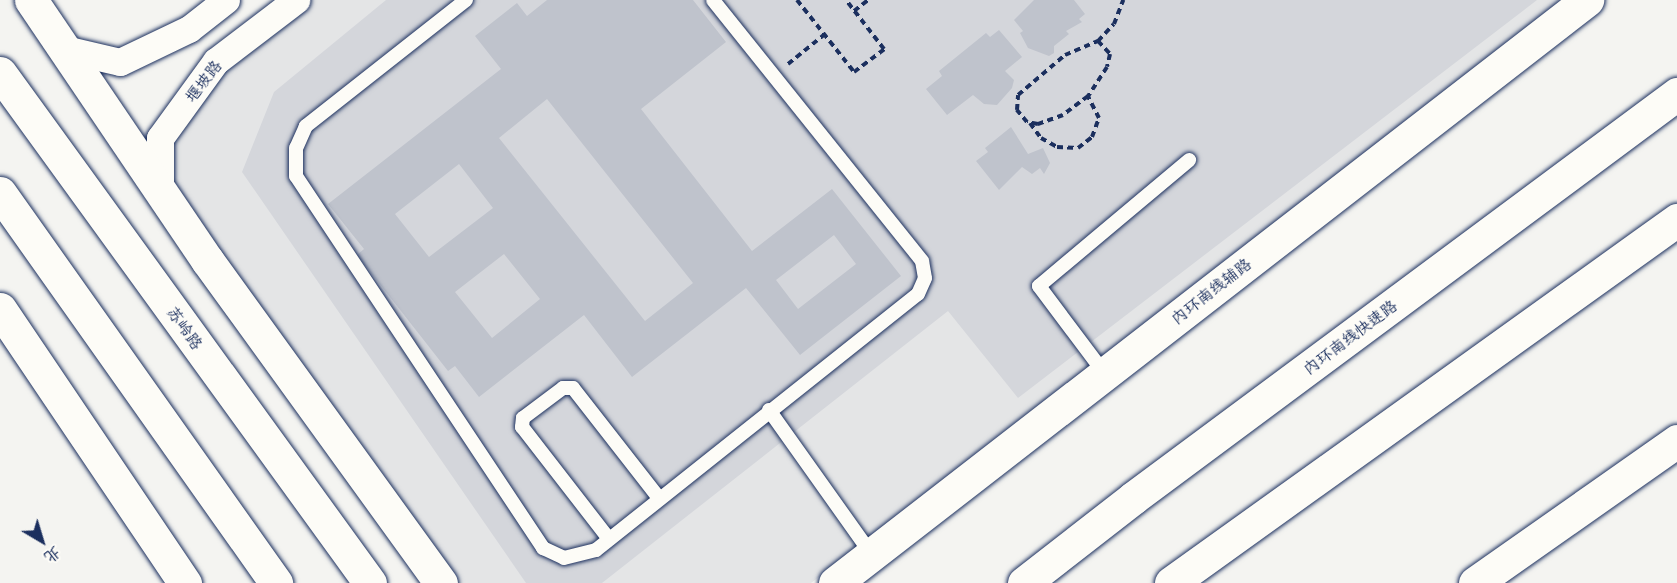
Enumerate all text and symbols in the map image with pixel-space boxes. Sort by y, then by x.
street label: 堰坡路 [181,56,225,106]
street label: 内环南线辅路 [1167,254,1255,328]
street label: 内环南线快速路 [1299,296,1401,378]
street label: 苏岭路 [163,303,207,353]
north arrow [12,511,72,571]
text: 北 [41,542,66,569]

